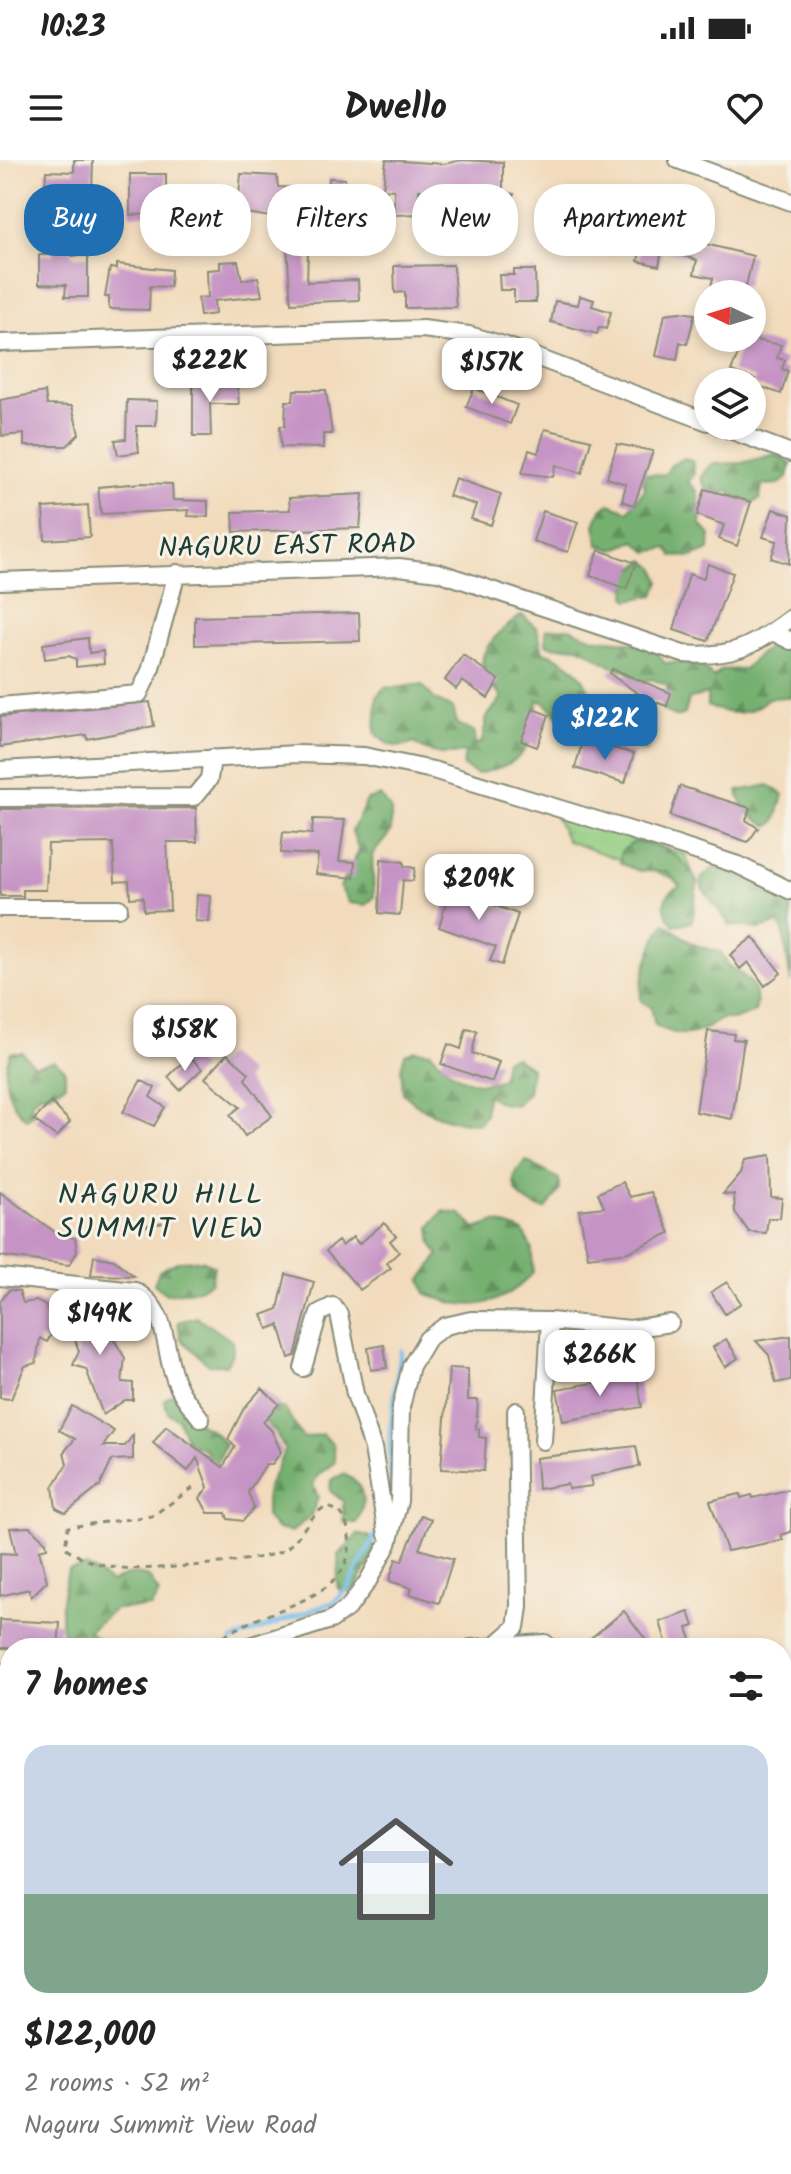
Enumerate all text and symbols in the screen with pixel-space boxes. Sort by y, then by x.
text: 10:23 [40,4,106,52]
text: Dwello [344,80,447,137]
icon: menu [24,86,68,130]
icon: heart [723,86,767,130]
chip: Buy [24,184,124,256]
chip: Rent [140,184,251,256]
chip: Filters [267,184,396,256]
chip: New [412,184,518,256]
chip: Apartment [534,184,715,256]
north arrow [694,280,766,352]
map controls [694,280,766,440]
pin: $222K [154,336,266,404]
pin: $157K [436,338,548,406]
text: $222K [172,341,248,383]
text: $157K [460,343,524,385]
button: layers [694,368,766,440]
street label: NAGURU EAST ROAD [158,522,416,572]
pin: $122K [549,694,661,762]
text: $122K [570,699,640,741]
pin: $209K [423,854,535,922]
text: $209K [443,859,515,901]
pin: $158K [129,1005,241,1073]
text: $158K [151,1010,219,1052]
district label: NAGURU HILL SUMMIT VIEW [58,1172,264,1254]
pin: $149K [44,1289,156,1357]
text: $149K [67,1294,133,1336]
pin: $266K [544,1330,656,1398]
text: $266K [563,1335,637,1377]
text: 7 homes [24,1659,148,1713]
icon: filters [724,1664,768,1708]
icon: home [324,1797,468,1941]
text: $122,000 [24,2009,155,2063]
text: 2 rooms · 52 m² [24,2063,209,2105]
text: Naguru Summit View Road [24,2105,316,2147]

